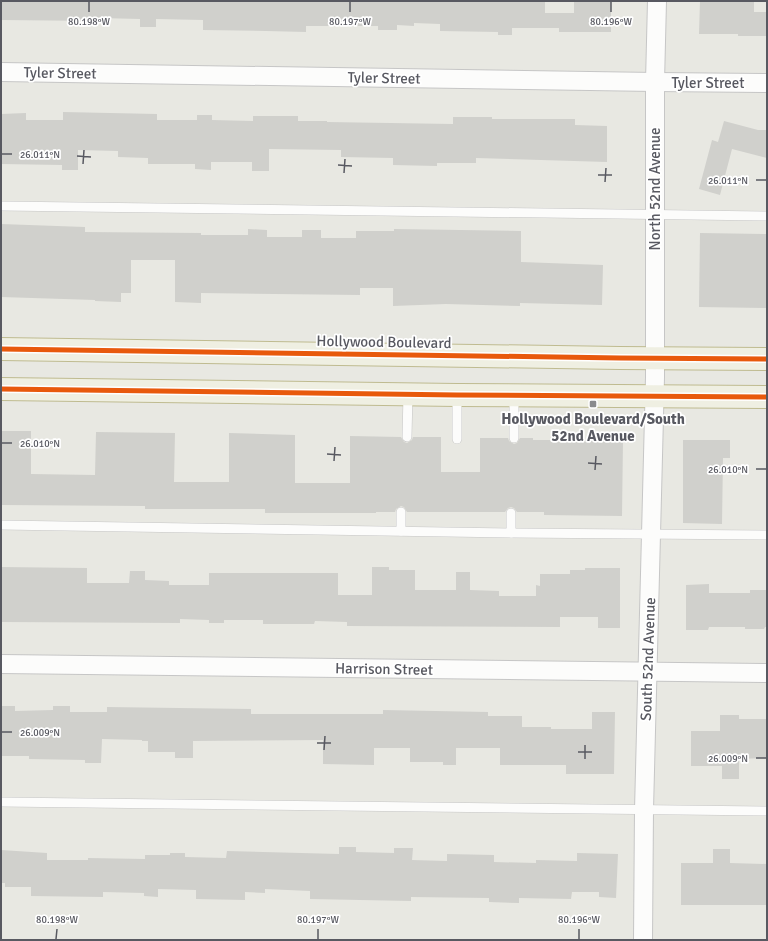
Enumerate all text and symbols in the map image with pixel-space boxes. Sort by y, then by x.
text: 80.198°W [68,16,110,28]
text: 80.197°W [329,16,371,28]
text: 80.196°W [590,16,632,28]
street label: Tyler Street [23,63,97,83]
street label: Tyler Street [347,68,421,88]
street label: Tyler Street [672,74,745,92]
street label: North 52nd Avenue [646,127,664,251]
text: 26.011°N [20,149,60,161]
text: 26.011°N [708,175,748,187]
street label: Hollywood Boulevard [316,332,452,352]
marker: Hollywood Boulevard/South 52nd Avenue [588,399,598,409]
place label: Hollywood Boulevard/South 52nd Avenue [501,410,685,445]
text: 26.010°N [20,438,60,450]
text: 26.010°N [708,464,748,476]
street label: South 52nd Avenue [637,597,659,721]
street label: Harrison Street [335,659,433,679]
text: 26.009°N [20,727,60,739]
text: 26.009°N [708,753,748,765]
text: 80.198°W [36,914,78,926]
text: 80.197°W [297,914,339,926]
text: 80.196°W [558,914,600,926]

